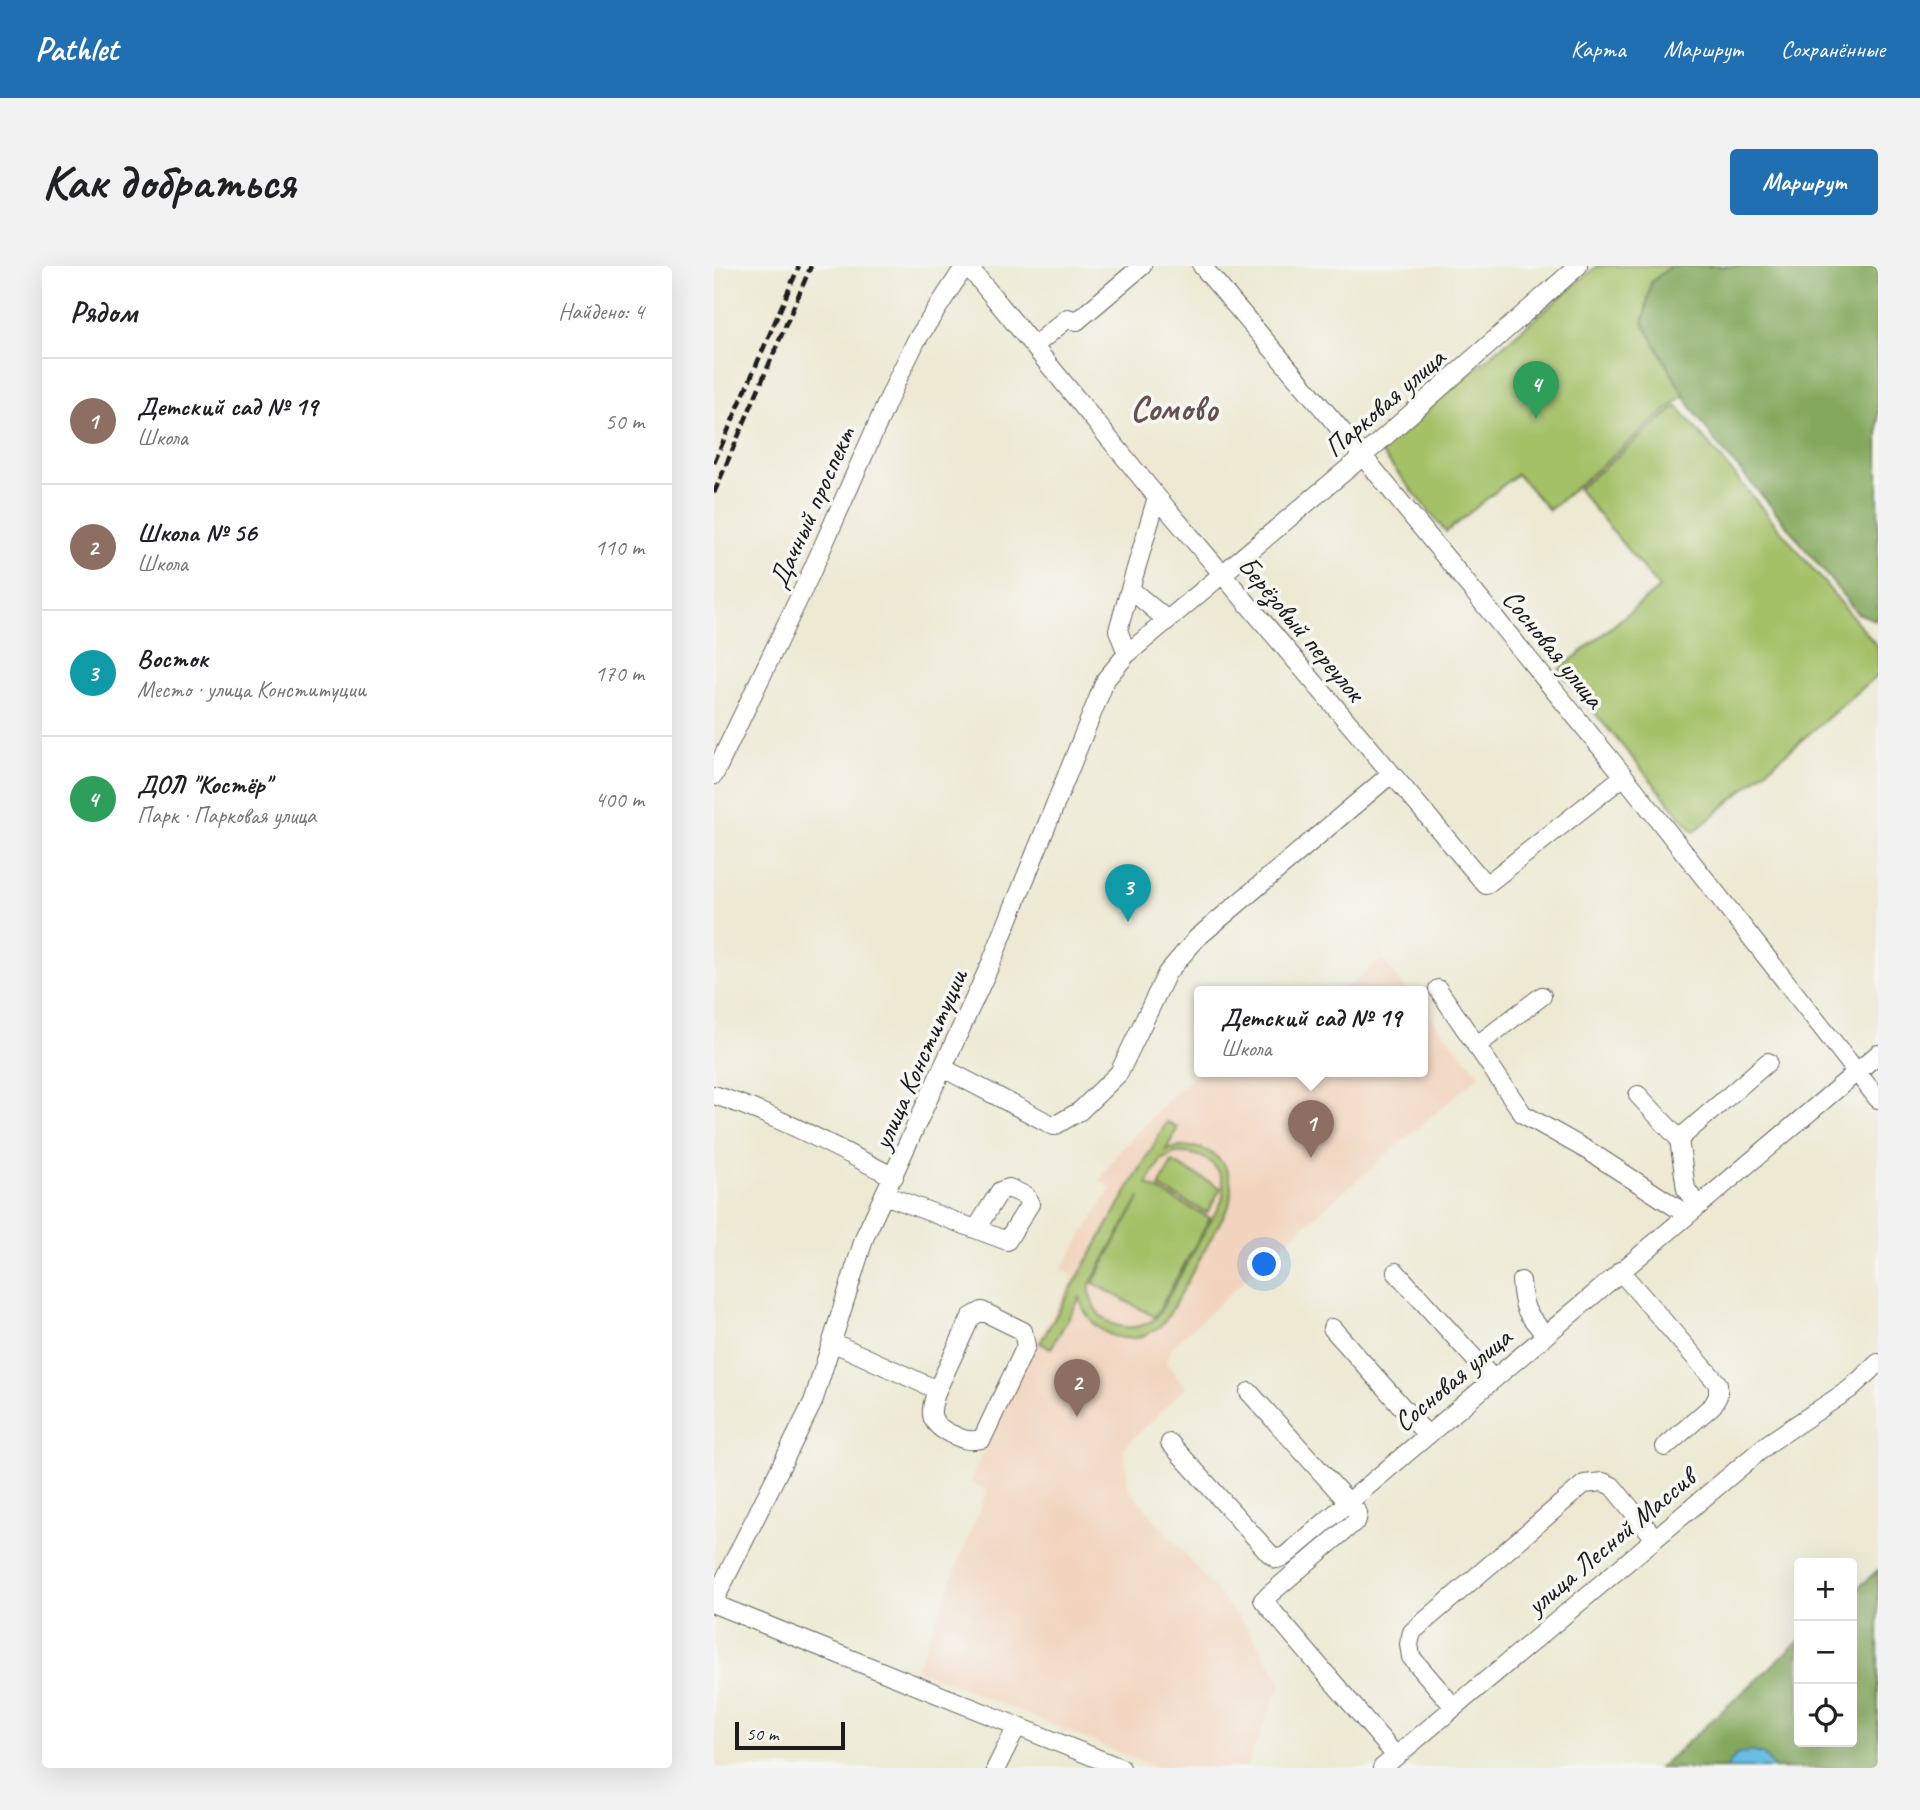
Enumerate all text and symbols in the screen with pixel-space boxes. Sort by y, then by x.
text: Pathlet [35,28,118,70]
text: Карта [1571,34,1626,64]
text: Маршрут [1664,34,1743,64]
text: Сохранённые [1781,34,1885,64]
button: Маршрут [1730,149,1878,215]
text: Как добраться [42,151,295,213]
text: Рядом [70,293,137,331]
text: Найдено: 4 [558,297,644,326]
street label: Парковая улица [1317,339,1453,465]
pin: 4 [1513,361,1559,419]
district label: Сомово [1130,386,1220,431]
text: Детский сад № 19 [137,390,317,423]
text: 1 [88,407,98,436]
text: 50 m [605,407,644,436]
street label: Дачный проспект [760,420,863,594]
text: Школа [137,423,188,452]
text: Школа № 56 [137,516,257,549]
text: 2 [88,533,98,562]
text: 110 m [595,533,644,562]
street label: Берёзовый переулок [1230,548,1374,711]
text: Школа [137,549,188,578]
street label: Сосновая улица [1495,582,1613,716]
text: Восток [137,642,208,675]
text: 3 [88,659,98,688]
text: 170 m [595,659,644,688]
text: Место · улица Конституции [137,675,366,704]
text: ДОЛ "Костёр" [137,768,271,801]
text: 4 [88,785,98,814]
text: 400 m [595,785,644,814]
text: Парк · Парковая улица [137,801,316,830]
pin: 3 [1105,864,1151,922]
street label: улица Конституции [863,962,975,1157]
popup [1194,986,1428,1077]
text: Детский сад № 19 [1221,1001,1401,1034]
text: Школа [1221,1034,1272,1063]
pin: 1 [1288,1100,1334,1158]
your location [1247,1247,1281,1281]
street label: Сосновая улица [1386,1319,1520,1439]
pin: 2 [1054,1359,1100,1417]
street label: улица Лесной Массив [1517,1457,1706,1623]
map controls [1794,1558,1857,1747]
button: + [1794,1558,1857,1621]
button: − [1794,1621,1857,1684]
button: locate [1794,1684,1857,1747]
scale bar [735,1719,845,1751]
text: 50 m [746,1722,778,1746]

